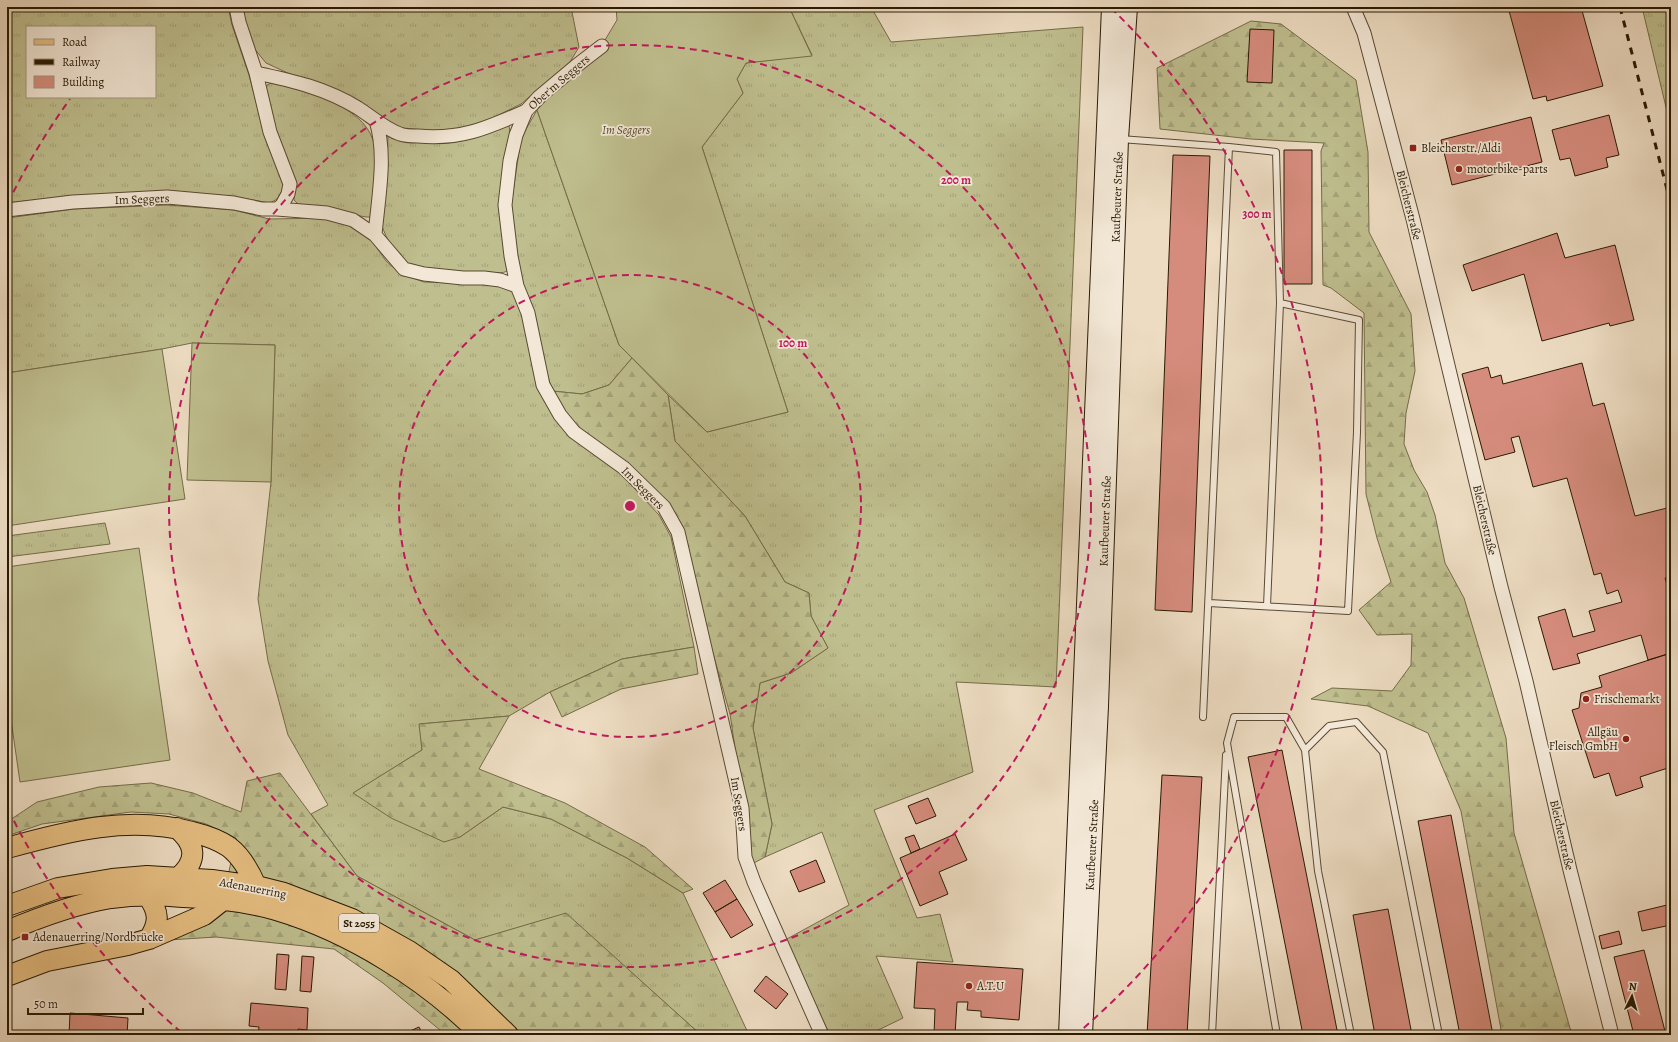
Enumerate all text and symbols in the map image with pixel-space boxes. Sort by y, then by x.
legend [26,26,156,98]
text: Road [62,34,88,50]
street label: Ober'm Seggers [525,51,593,113]
text: Railway [62,54,101,70]
text: Building [62,74,104,90]
park label: Im Seggers [602,122,650,138]
place label: Bleicherstr./Aldi [1421,140,1501,156]
marker: Bleicherstr./Aldi [1408,143,1418,153]
street label: Kaufbeurer Straße [1107,151,1127,243]
place label: motorbike-parts [1467,161,1548,177]
marker: motorbike-parts [1454,164,1464,174]
street label: Bleicherstraße [1393,168,1425,242]
text: 200 m [941,172,971,188]
street label: Im Seggers [114,190,170,208]
text: 300 m [1242,206,1272,222]
text: 100 m [779,335,807,351]
street label: Im Seggers [618,463,668,513]
street label: Kaufbeurer Straße [1095,475,1115,567]
street label: Bleicherstraße [1469,483,1501,557]
centre of rings [623,499,637,513]
place label: Frischemarkt [1594,691,1660,707]
marker: Frischemarkt [1581,694,1591,704]
place label: Allgäu Fleisch GmbH [1549,724,1618,754]
marker: Allgäu Fleisch GmbH [1621,734,1631,744]
street label: Im Seggers [727,776,751,832]
street label: Bleicherstraße [1546,798,1578,872]
street label: Kaufbeurer Straße [1082,799,1102,891]
street label: Adenauerring [217,873,288,902]
road number: St 2055 [339,914,379,932]
place label: Adenauerring/Nordbrücke [32,929,163,945]
marker: Adenauerring/Nordbrücke [20,932,30,942]
north arrow [1612,976,1652,1016]
place label: A.T.U [976,978,1004,994]
text: N [1628,979,1637,994]
marker: A.T.U [964,981,974,991]
scale bar [28,990,143,1016]
text: 50 m [34,996,58,1012]

